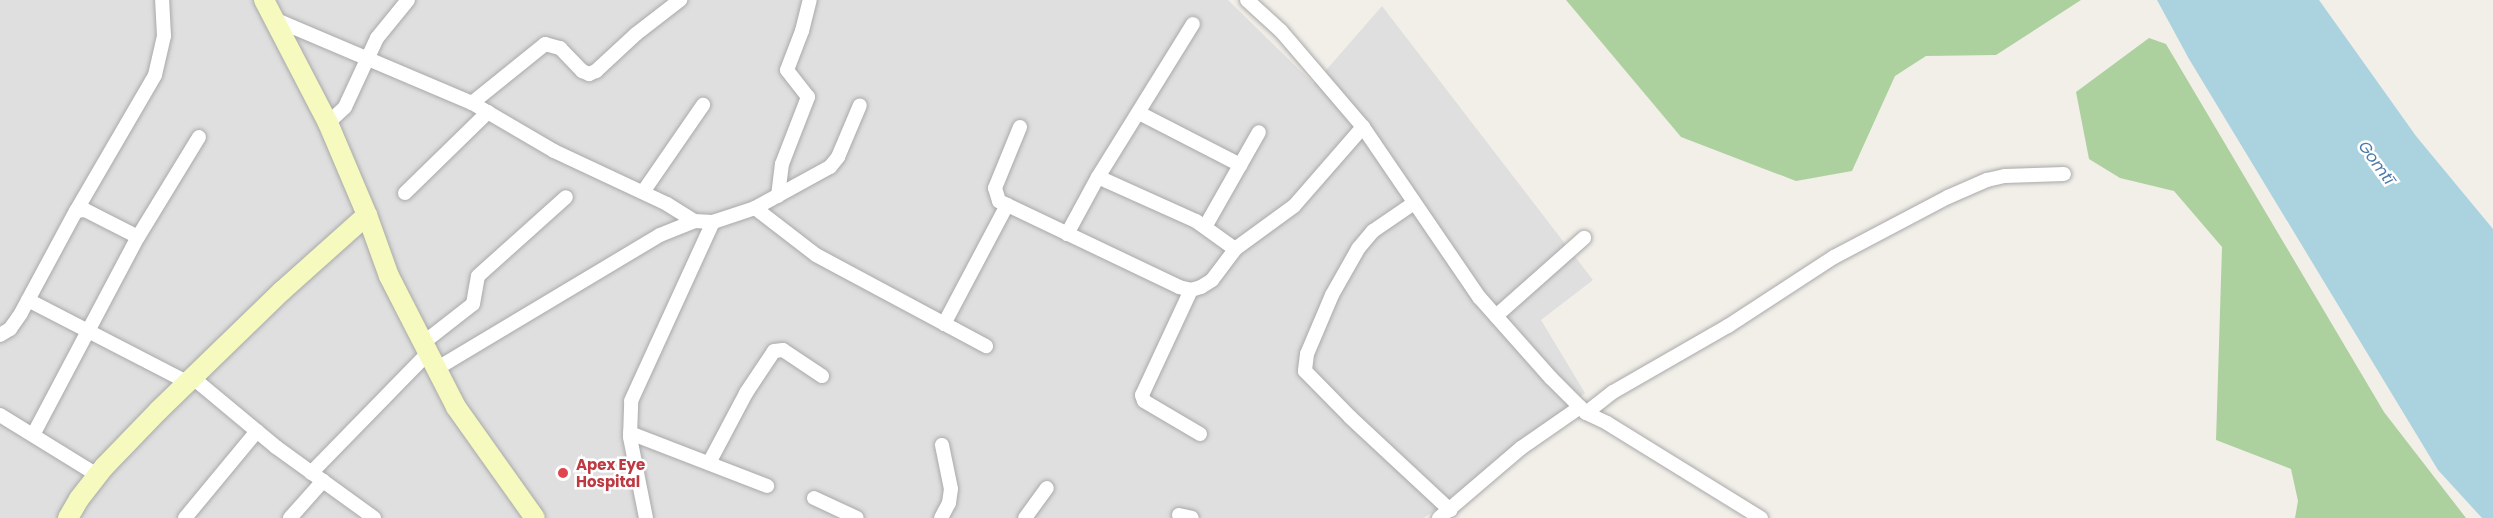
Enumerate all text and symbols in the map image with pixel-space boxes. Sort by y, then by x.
water label: Gomtī [2354,138,2398,188]
place label: Apex Eye Hospital [576,455,645,490]
marker: Apex Eye Hospital [554,464,572,482]

